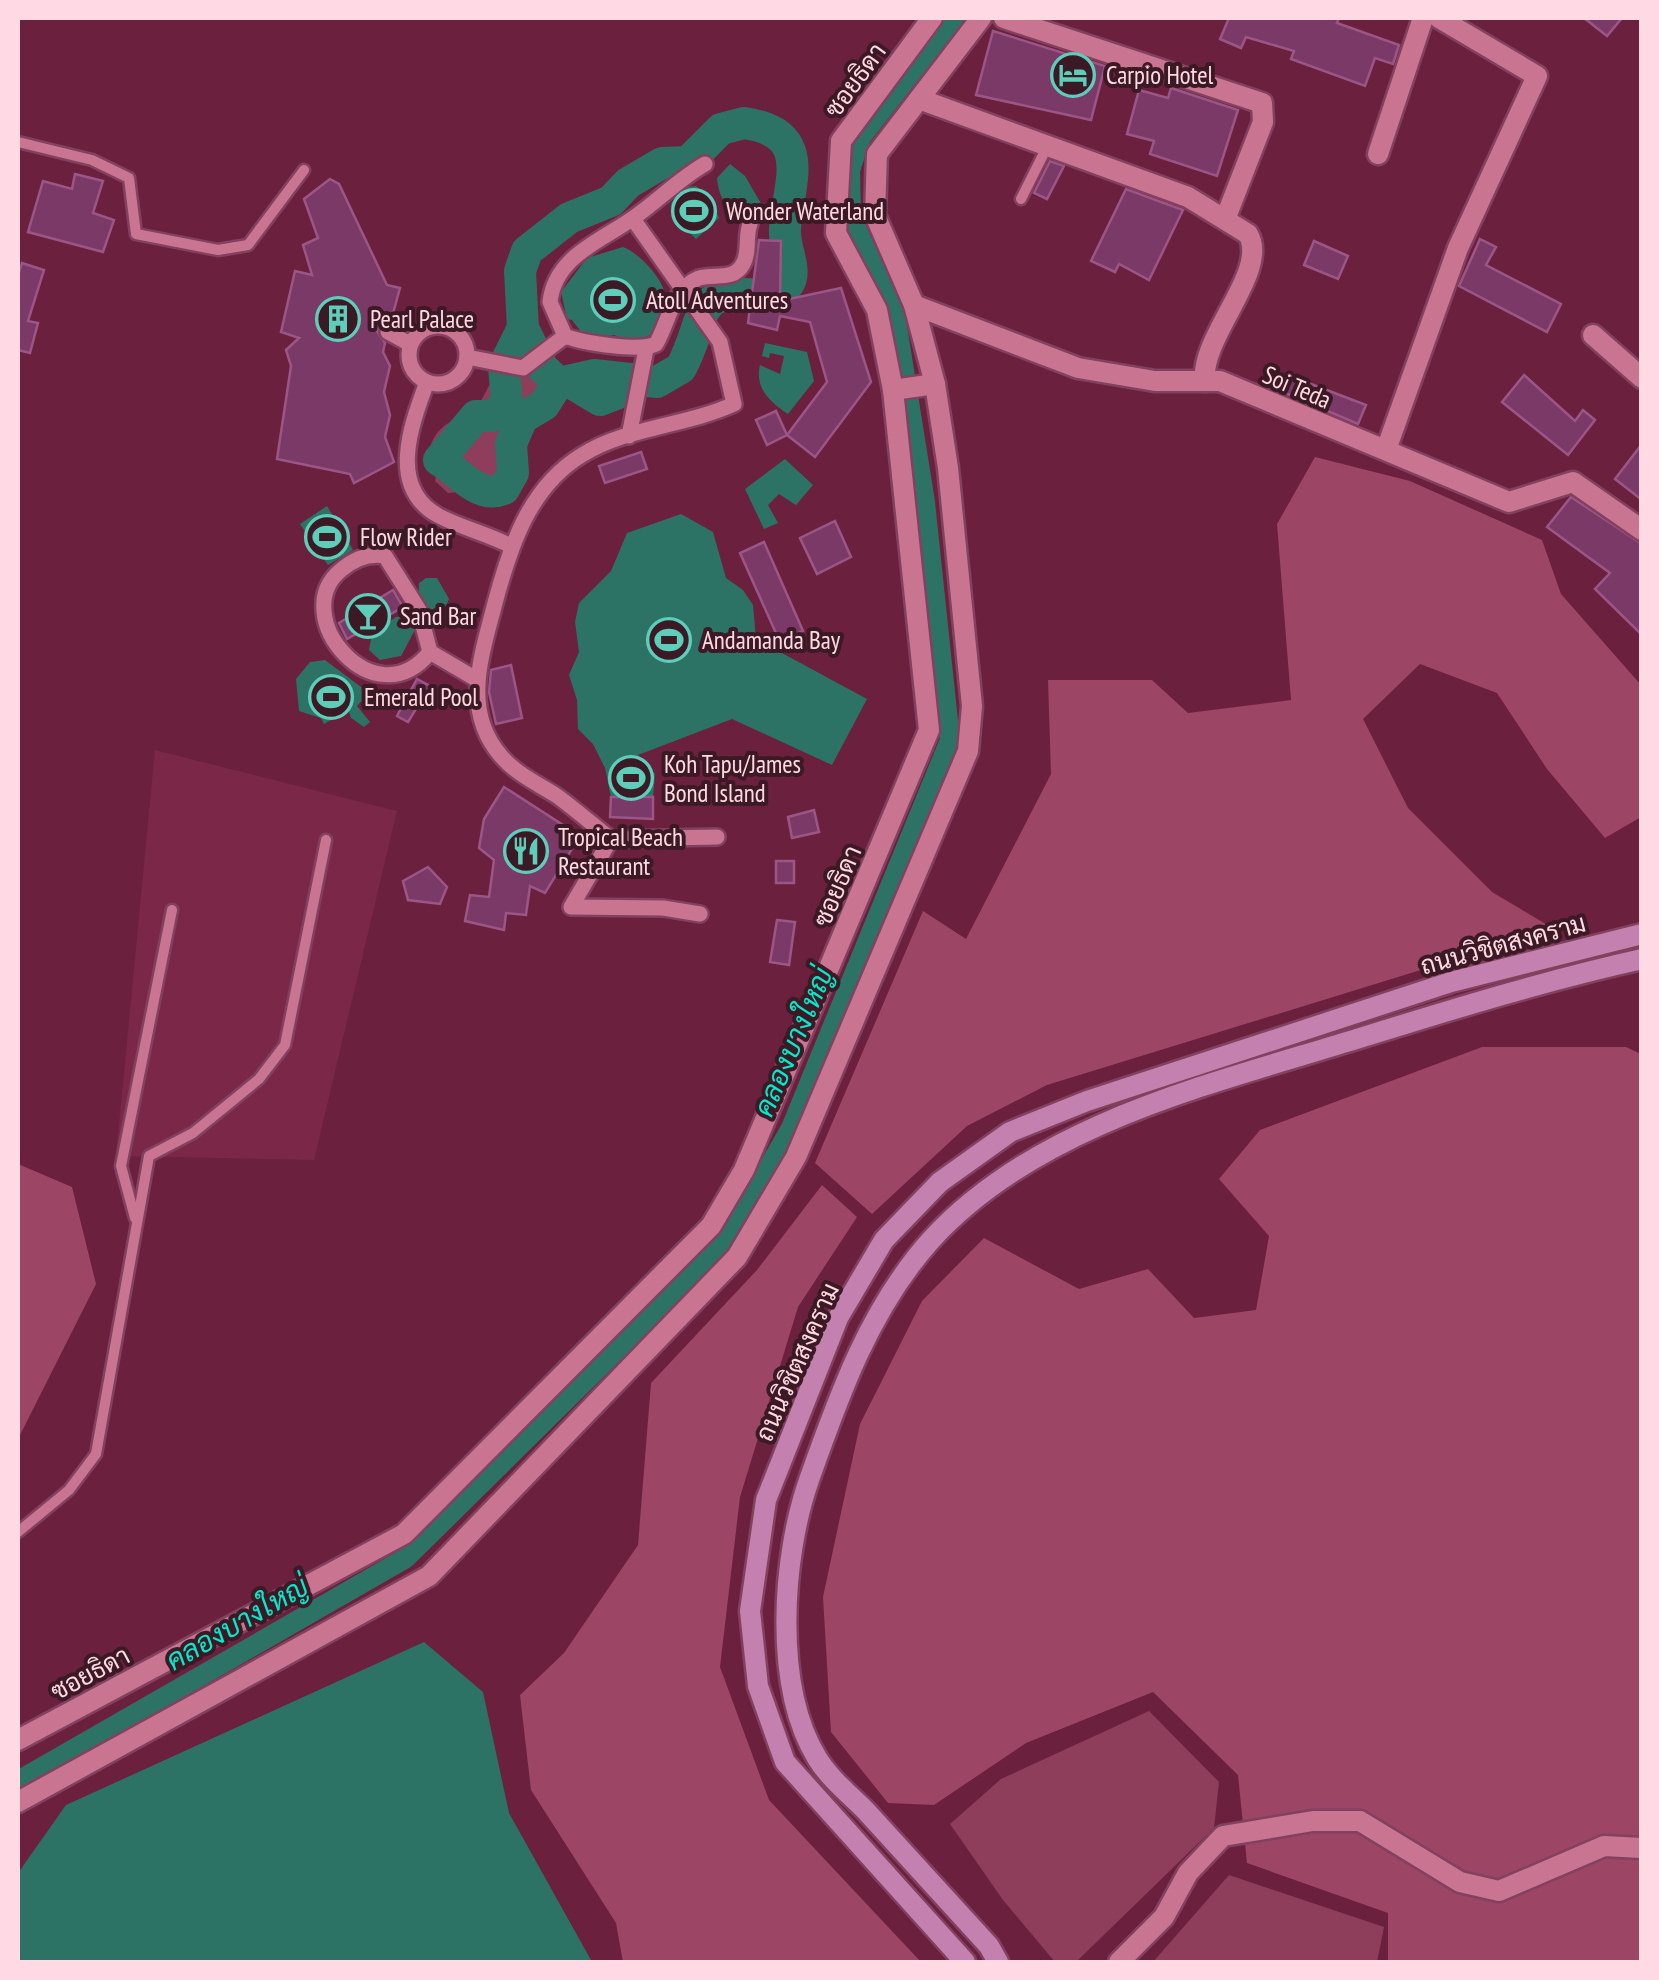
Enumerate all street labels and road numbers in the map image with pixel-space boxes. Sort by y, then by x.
street label: ซอยธิดา [817,36,893,124]
street label: Soi Teda [1258,358,1336,416]
street label: ซอยธิดา [806,841,868,931]
street label: ถนนวิชิตสงคราม [1417,907,1589,981]
street label: ถนนวิชิตสงคราม [748,1278,846,1446]
street label: ซอยธิดา [45,1639,135,1707]

